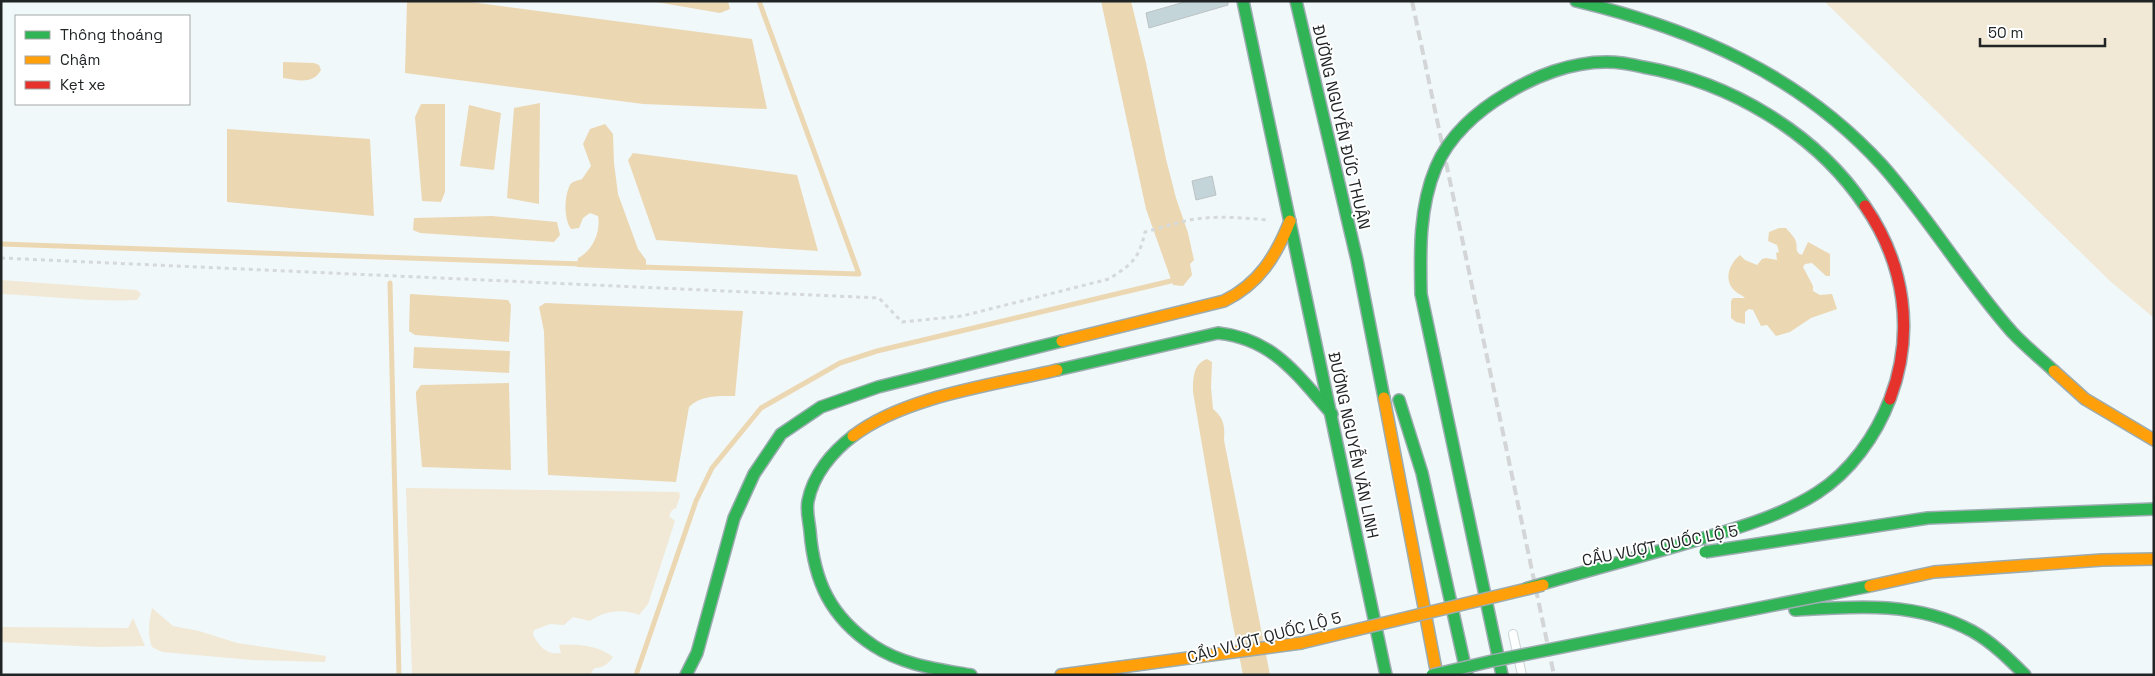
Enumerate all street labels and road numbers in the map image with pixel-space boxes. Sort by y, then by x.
street label: ĐƯỜNG NGUYỄN ĐỨC THUẬN [1308,22,1376,232]
street label: ĐƯỜNG NGUYỄN VĂN LINH [1323,350,1385,540]
street label: CẦU VƯỢT QUỐC LỘ 5 [1580,520,1740,571]
street label: CẦU VƯỢT QUỐC LỘ 5 [1185,607,1343,668]

